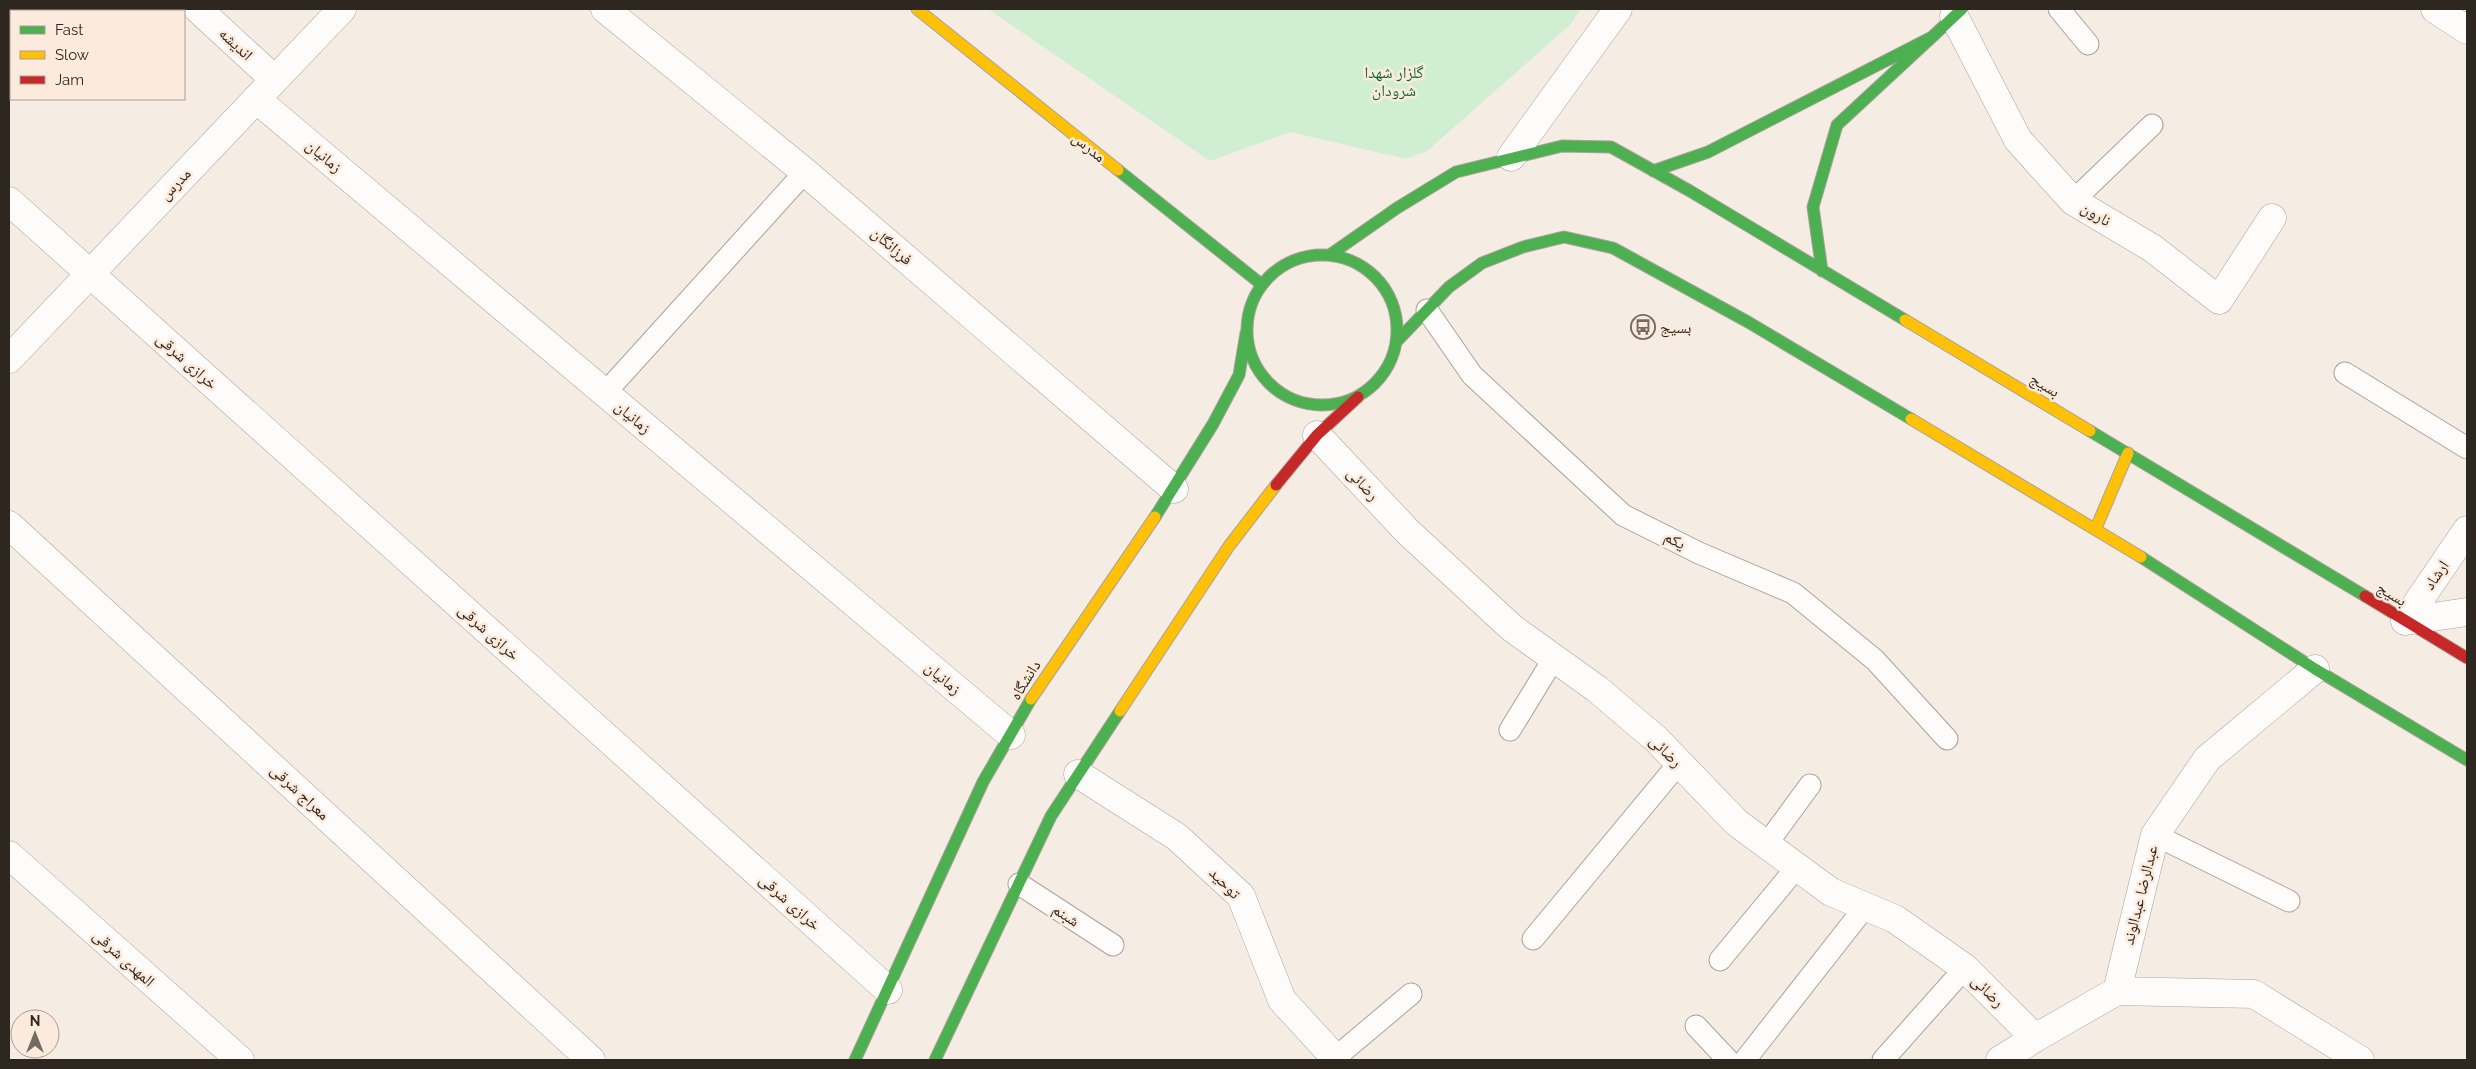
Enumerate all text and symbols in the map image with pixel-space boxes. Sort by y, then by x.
legend [10,10,185,100]
text: Fast [55,21,83,39]
street label: اندیشه [215,24,257,64]
text: Slow [55,46,89,64]
park label: گلزار شهدا شرودان [1364,63,1424,101]
text: Jam [55,71,84,89]
street label: مدرس [1068,128,1109,167]
street label: زمانیان [302,136,346,177]
street label: مدرس [155,164,195,205]
street label: نارون [2077,198,2114,231]
street label: فرزانگان [867,223,916,270]
bus stop icon: بسیج [1630,314,1656,340]
place label: بسیج [1660,318,1691,338]
street label: خرازی شرقی [152,329,221,394]
street label: بسیج [2026,369,2063,402]
street label: زمانیان [611,397,655,438]
street label: رضائی [1342,464,1383,505]
street label: یکم [1661,527,1689,554]
street label: ارشاد [2419,557,2453,593]
street label: بسیج [2373,578,2410,611]
street label: خرازی شرقی [454,600,523,665]
street label: دانشگاه [1005,657,1045,703]
street label: زمانیان [921,658,965,699]
street label: رضائی [1645,731,1686,772]
street label: معراج شرقی [266,760,333,825]
street label: عبدالرضا عبدالوند [2118,843,2162,947]
street label: توحید [1205,863,1245,903]
street label: خرازی شرقی [755,870,824,935]
street label: شبنم [1048,899,1083,932]
street label: المهدی شرقی [89,925,159,991]
street label: رضائی [1967,971,2008,1012]
north arrow [10,1009,60,1059]
text: N [30,1013,40,1029]

